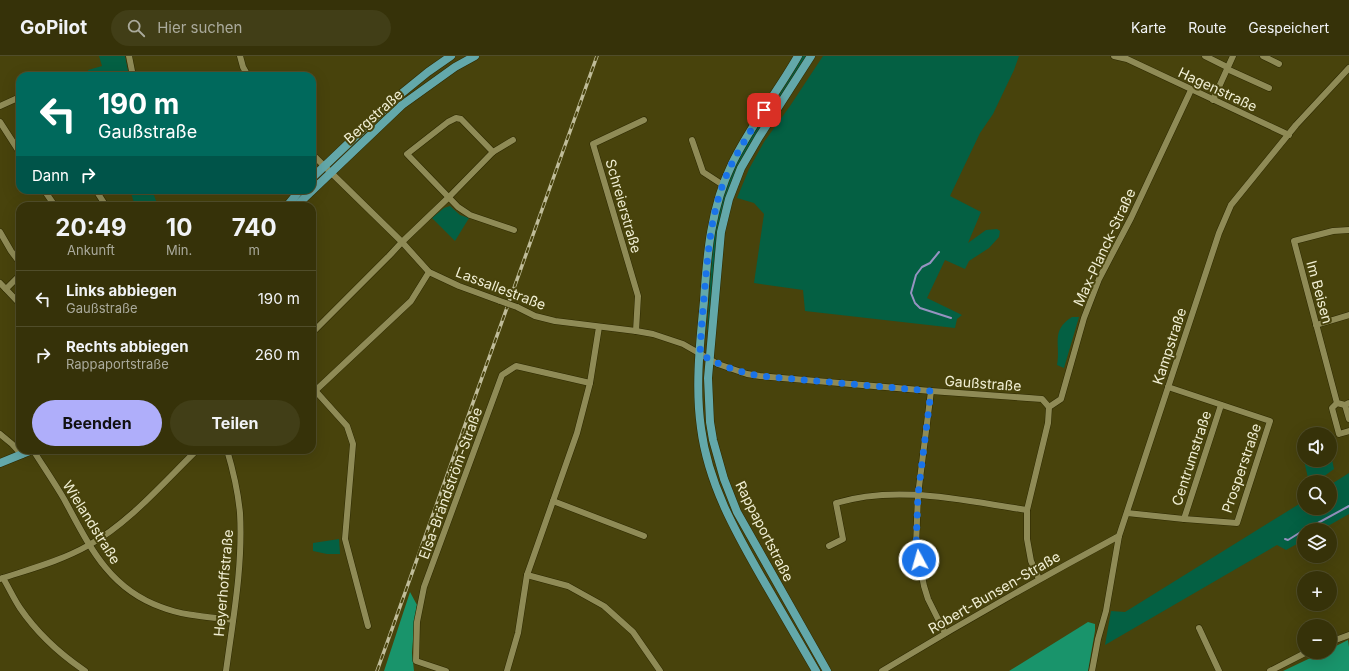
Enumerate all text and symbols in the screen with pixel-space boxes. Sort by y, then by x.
search box [111,10,391,46]
text: GoPilot [20,16,87,39]
icon: search [125,17,147,39]
text: Hier suchen [157,18,242,37]
text: Karte [1131,19,1166,36]
text: Route [1188,19,1226,36]
text: Gespeichert [1248,19,1329,36]
street label: Hagenstraße [1176,63,1260,115]
street label: Bergstraße [340,85,406,147]
text: 190 m [98,87,179,121]
icon: left [32,88,84,140]
pin [747,93,781,127]
icon: arrive [753,99,775,121]
text: Gaußstraße [98,121,197,142]
street label: Schreierstraße [602,157,646,255]
icon: right [77,164,99,186]
text: Dann [32,166,69,185]
street label: Max-Planck-Straße [1069,186,1139,308]
text: 20:49 [55,213,126,242]
text: 10 [166,213,192,242]
text: 740 [232,213,277,242]
text: Ankunft [67,242,115,258]
text: Min. [166,242,192,258]
text: m [248,242,260,258]
street label: Im Beisen [1303,259,1337,325]
street label: Lassallestraße [453,263,549,313]
text: Links abbiegen [66,281,177,300]
icon: left [32,288,54,310]
text: 190 m [258,289,300,308]
text: Gaußstraße [66,300,138,316]
street label: Kampstraße [1149,305,1189,387]
text: Rechts abbiegen [66,337,188,356]
icon: right [32,344,54,366]
text: 260 m [255,345,300,364]
text: Rappaportstraße [66,356,169,372]
street label: Gaußstraße [944,372,1022,394]
button: Beenden [32,400,162,446]
button: Teilen [170,400,300,446]
street label: Elsa-Brändström-Straße [415,405,485,561]
street label: Centrumstraße [1168,408,1214,508]
street label: Prosperstraße [1218,421,1264,515]
map controls [1297,427,1337,659]
button: sound [1297,427,1337,467]
button: search [1297,475,1337,515]
street label: Wielandstraße [60,477,124,567]
street label: Rappaportstraße [732,478,798,584]
button: layers [1297,523,1337,563]
street label: Heyerhoffstraße [210,529,236,637]
position arrow [898,539,940,581]
street label: Robert-Bunsen-Straße [925,547,1063,637]
button: + [1297,571,1337,611]
button: − [1297,619,1337,659]

